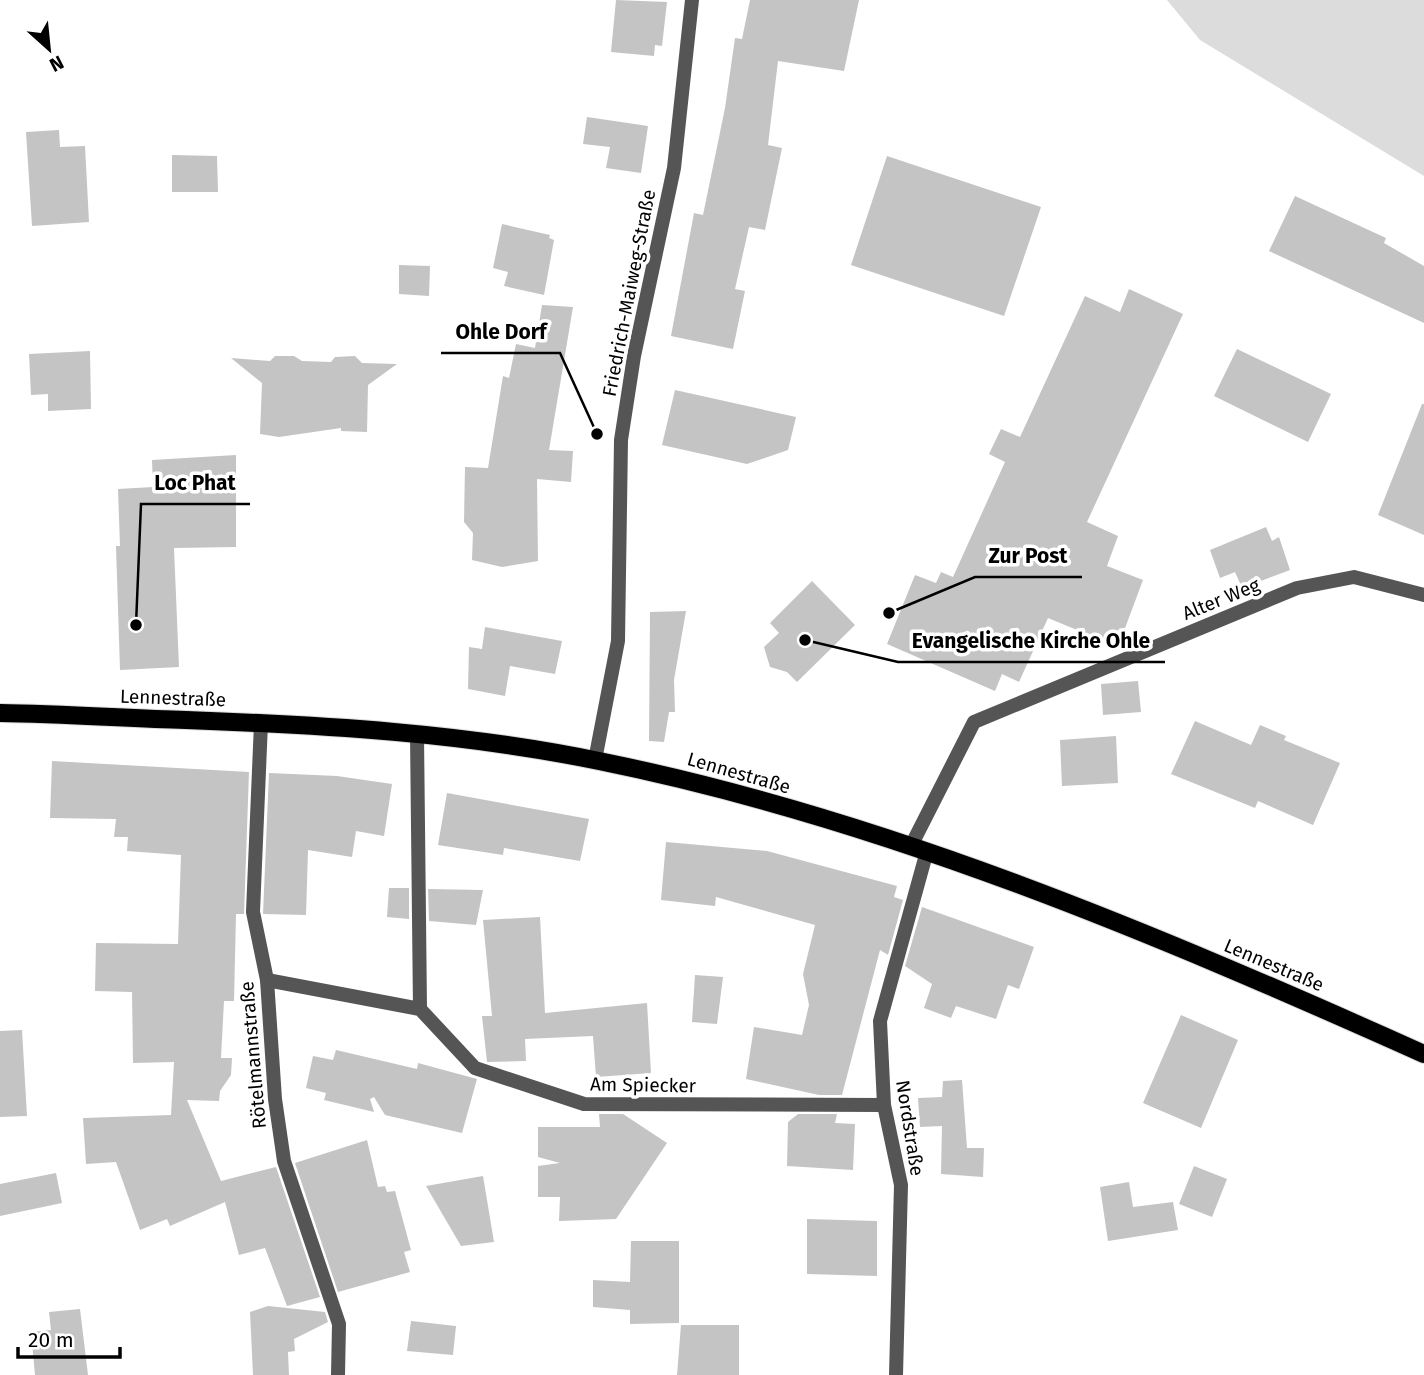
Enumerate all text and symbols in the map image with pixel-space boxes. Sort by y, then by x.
north arrow [14,14,84,84]
text: N [46,51,67,77]
street label: Friedrich-Maiweg-Straße [598,187,660,399]
callout: Ohle Dorf [441,311,560,353]
text: Ohle Dorf [455,319,549,345]
callout: Loc Phat [141,462,250,504]
text: Loc Phat [154,470,237,496]
callout: Zur Post [975,535,1082,577]
text: Zur Post [989,543,1068,569]
street label: Alter Weg [1179,573,1263,625]
callout: Evangelische Kirche Ohle [898,620,1165,662]
text: Evangelische Kirche Ohle [912,628,1151,654]
street label: Lennestraße [119,685,227,711]
street label: Lennestraße [685,747,793,799]
street label: Lennestraße [1221,934,1327,996]
street label: Rötelmannstraße [235,980,271,1130]
street label: Am Spiecker [590,1073,697,1097]
street label: Nordstraße [891,1079,929,1177]
scale bar [18,1316,119,1360]
text: 20 m [28,1327,74,1353]

